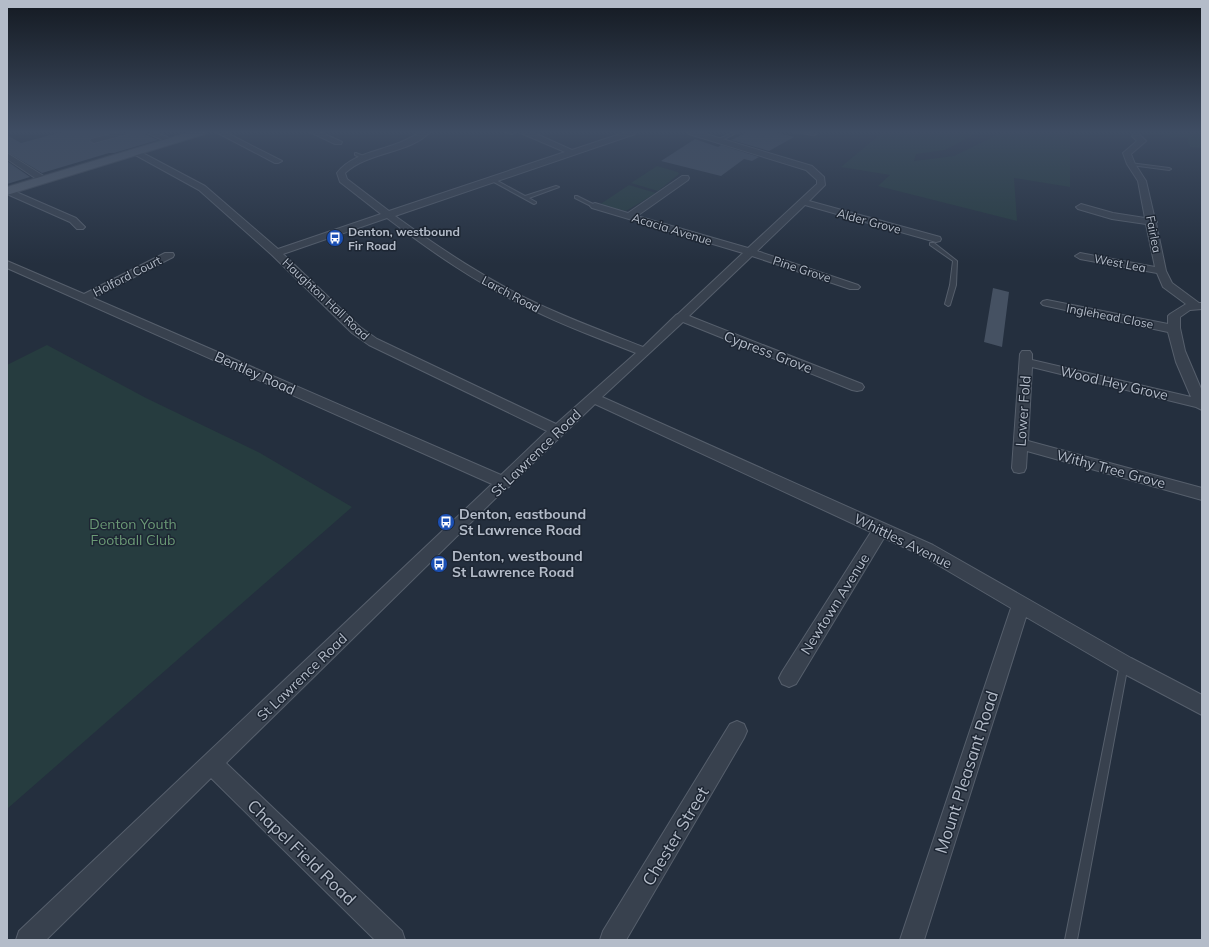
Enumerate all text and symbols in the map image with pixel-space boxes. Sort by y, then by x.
street label: Alder Grove [835,205,903,237]
street label: Acacia Avenue [630,210,714,248]
street label: Fairlea [1143,214,1165,254]
place label: Denton, westbound Fir Road [348,224,460,253]
bus stop icon: Denton, westbound Fir Road [325,228,345,248]
street label: West Lea [1093,251,1147,275]
street label: Holford Court [90,252,164,300]
street label: Pine Grove [771,253,833,285]
street label: Haughton Hall Road [279,255,373,343]
street label: Larch Road [479,272,543,316]
street label: Inglehead Close [1065,300,1155,332]
street label: Cypress Grove [721,327,815,377]
street label: Bentley Road [212,347,298,399]
street label: Wood Hey Grove [1058,362,1170,404]
street label: Lower Fold [1012,375,1034,447]
street label: St Lawrence Road [487,405,585,501]
street label: Withy Tree Grove [1054,446,1168,492]
place label: Denton, eastbound St Lawrence Road [459,505,586,539]
street label: Whittles Avenue [851,509,955,573]
bus stop icon: Denton, eastbound St Lawrence Road [436,512,456,532]
park label: Denton Youth Football Club [89,515,177,549]
place label: Denton, westbound St Lawrence Road [452,547,583,581]
street label: Newtown Avenue [797,550,873,658]
bus stop icon: Denton, westbound St Lawrence Road [429,554,449,574]
street label: St Lawrence Road [253,629,351,725]
street label: Mount Pleasant Road [930,688,1002,856]
street label: Chester Street [637,783,713,889]
street label: Chapel Field Road [243,795,361,909]

